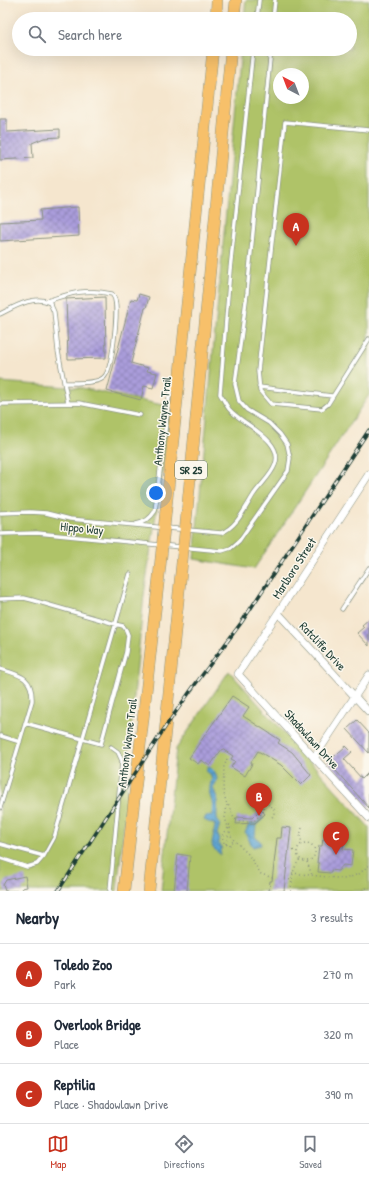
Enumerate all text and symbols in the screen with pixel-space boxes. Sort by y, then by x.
search box [12,12,357,56]
icon: search [26,23,48,45]
text: Search here [58,24,122,45]
north arrow [273,68,309,104]
pin: A [283,213,309,246]
street label: Anthony Wayne Trail [149,375,175,466]
road number: SR 25 [175,461,207,479]
your location [146,483,166,503]
street label: Hippo Way [60,517,104,539]
street label: Marlboro Street [268,533,321,602]
street label: Ratcliffe Drive [296,618,350,674]
street label: Anthony Wayne Trail [113,697,141,788]
street label: Shadowlawn Drive [281,706,343,773]
pin: B [246,783,272,816]
pin: C [323,822,349,855]
text: Nearby [16,906,59,929]
text: 3 results [311,908,353,926]
text: Toledo Zoo [54,954,112,975]
text: A [26,965,32,983]
text: 270 m [323,965,353,983]
text: Park [54,975,76,993]
text: Overlook Bridge [54,1014,141,1035]
text: B [26,1025,32,1043]
text: 320 m [323,1025,353,1043]
text: Place [54,1035,79,1053]
text: Reptilia [54,1074,95,1095]
text: C [25,1085,33,1103]
text: 390 m [325,1085,353,1103]
text: Place · Shadowlawn Drive [54,1095,168,1113]
tab: Map [47,1133,69,1171]
tab: Directions [164,1133,205,1171]
tab: Saved [299,1133,322,1171]

